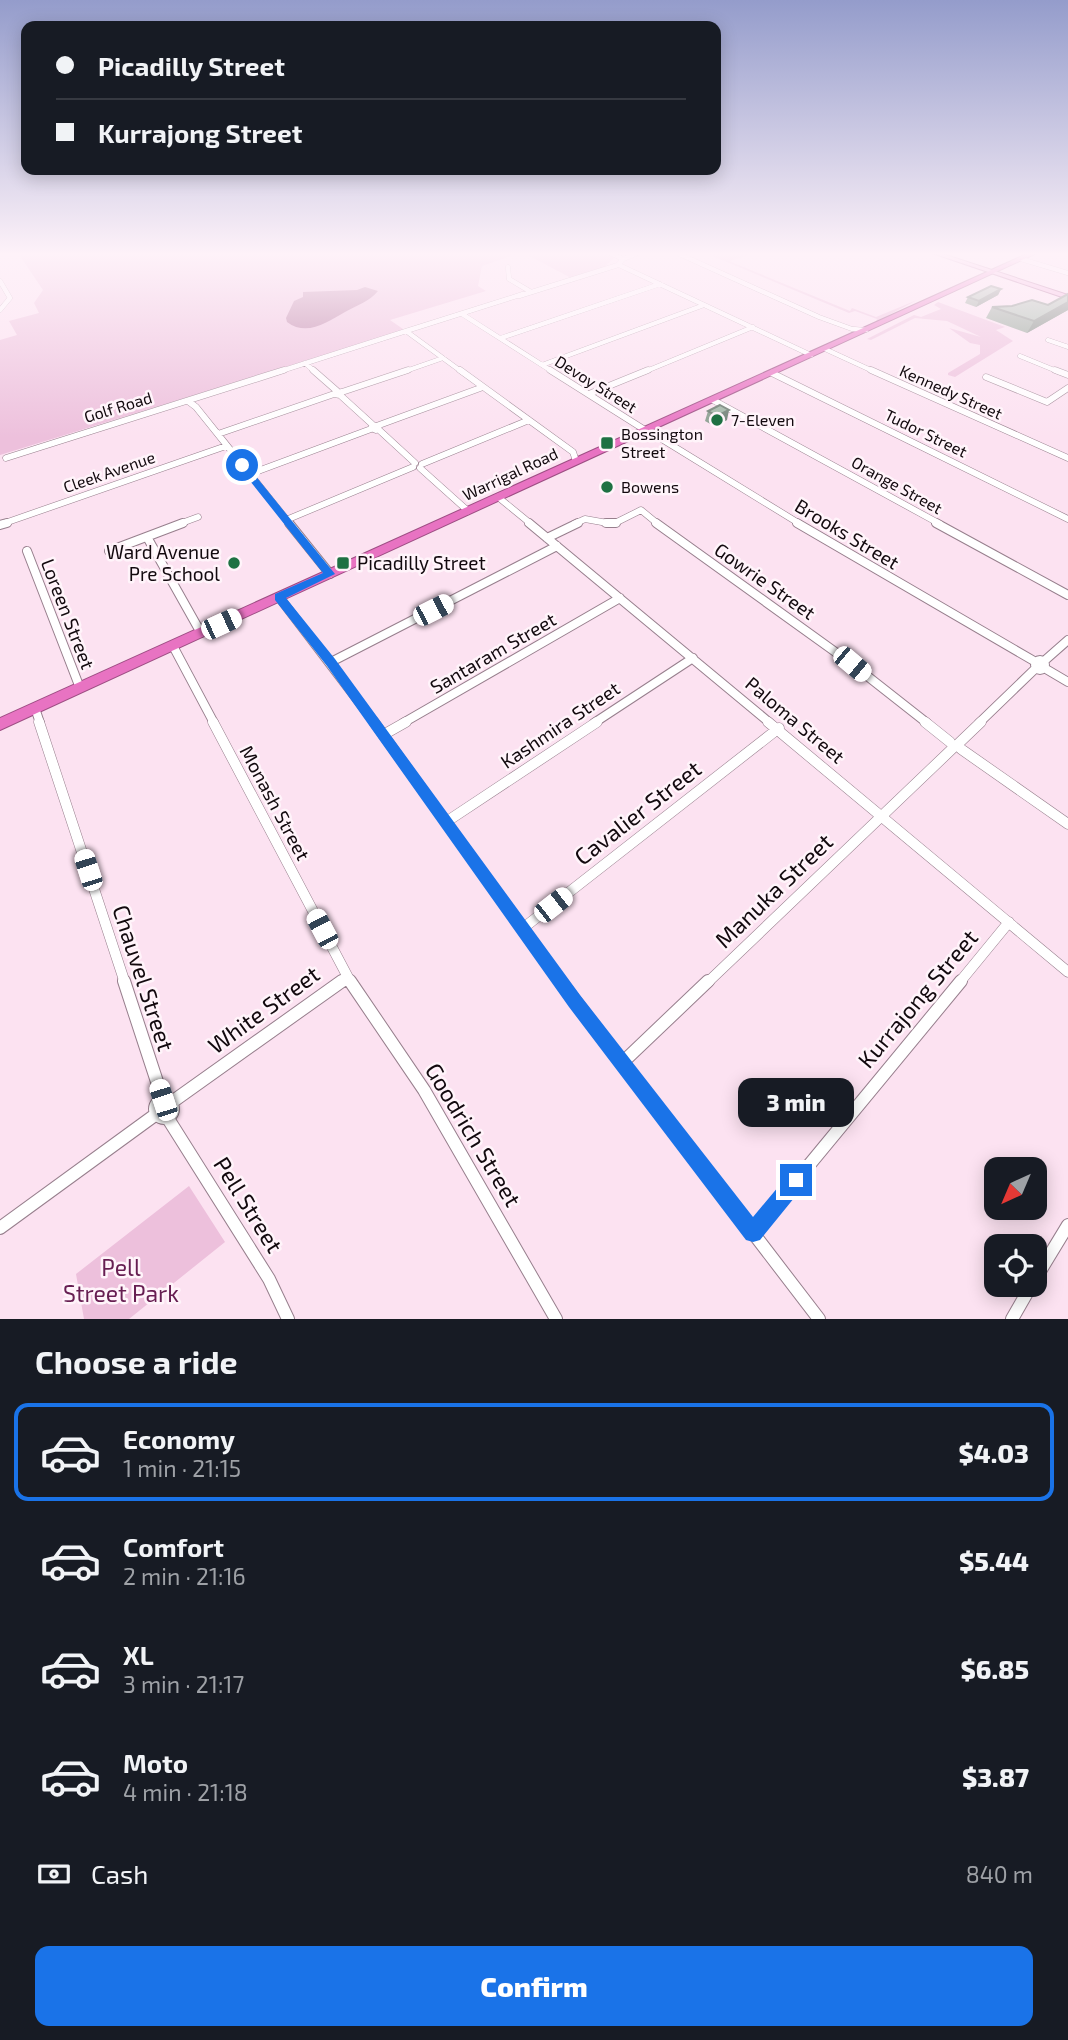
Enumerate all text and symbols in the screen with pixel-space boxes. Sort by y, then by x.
text: Picadilly Street [98,50,285,81]
text: Kurrajong Street [98,117,302,148]
street label: Devoy Street [552,351,641,416]
street label: Kennedy Street [897,360,1005,423]
street label: Golf Road [82,387,154,426]
street label: Tudor Street [882,404,971,461]
place label: 7-Eleven [731,410,795,429]
marker: 7-Eleven [709,412,725,428]
place label: Bossington Street [621,424,703,461]
marker: Bossington Street [599,435,615,451]
street label: Warrigal Road [459,443,560,504]
street label: Cleek Avenue [60,447,157,496]
route start [226,449,258,481]
street label: Orange Street [849,452,946,517]
place label: Bowens [621,477,679,496]
marker: Bowens [599,479,615,495]
street label: Brooks Street [791,494,903,574]
street label: Gowrie Street [710,537,820,624]
place label: Ward Avenue Pre School [106,540,220,585]
place label: Picadilly Street [357,551,486,574]
street label: Loreen Street [37,555,100,672]
marker: Ward Avenue Pre School [226,555,242,571]
marker: Picadilly Street [335,555,351,571]
car [410,591,457,629]
car [198,606,245,642]
street label: Santaram Street [426,607,560,698]
car [830,642,875,686]
street label: Paloma Street [741,672,849,768]
street label: Kashmira Street [496,676,624,773]
street label: Monash Street [236,741,315,864]
street label: Cavalier Street [568,754,707,870]
street label: Manuka Street [709,827,838,953]
car [72,847,105,893]
car [530,884,577,926]
street label: Chauvel Street [107,901,181,1054]
car [303,906,342,952]
street label: Kurrajong Street [851,923,983,1073]
street label: White Street [202,959,325,1059]
street label: Goodrich Street [420,1058,528,1211]
car [147,1077,180,1123]
callout: 3 min [738,1078,854,1128]
text: 3 min [766,1088,826,1116]
street label: Pell Street [208,1151,289,1258]
north arrow [984,1157,1046,1220]
map controls [984,1157,1047,1297]
route end [780,1164,812,1196]
button: locate [984,1234,1047,1297]
park label: Pell Street Park [63,1253,179,1307]
text: Choose a ride [35,1342,238,1380]
icon: car [39,1421,102,1484]
text: Economy [123,1423,235,1454]
text: $4.03 [959,1437,1029,1468]
text: 1 min · 21:15 [123,1454,241,1482]
icon: car [39,1529,102,1592]
text: Comfort [123,1531,224,1562]
text: $5.44 [959,1545,1029,1576]
text: 2 min · 21:16 [123,1562,246,1590]
icon: car [39,1637,102,1700]
text: XL [123,1639,154,1670]
text: $6.85 [961,1653,1029,1684]
text: 3 min · 21:17 [123,1670,244,1698]
icon: car [39,1745,102,1808]
text: Moto [123,1747,188,1778]
text: $3.87 [962,1761,1029,1792]
text: 4 min · 21:18 [123,1778,248,1806]
icon: cash [35,1855,73,1893]
text: Cash [91,1858,148,1889]
text: 840 m [966,1860,1033,1888]
button: Confirm [35,1946,1033,2026]

